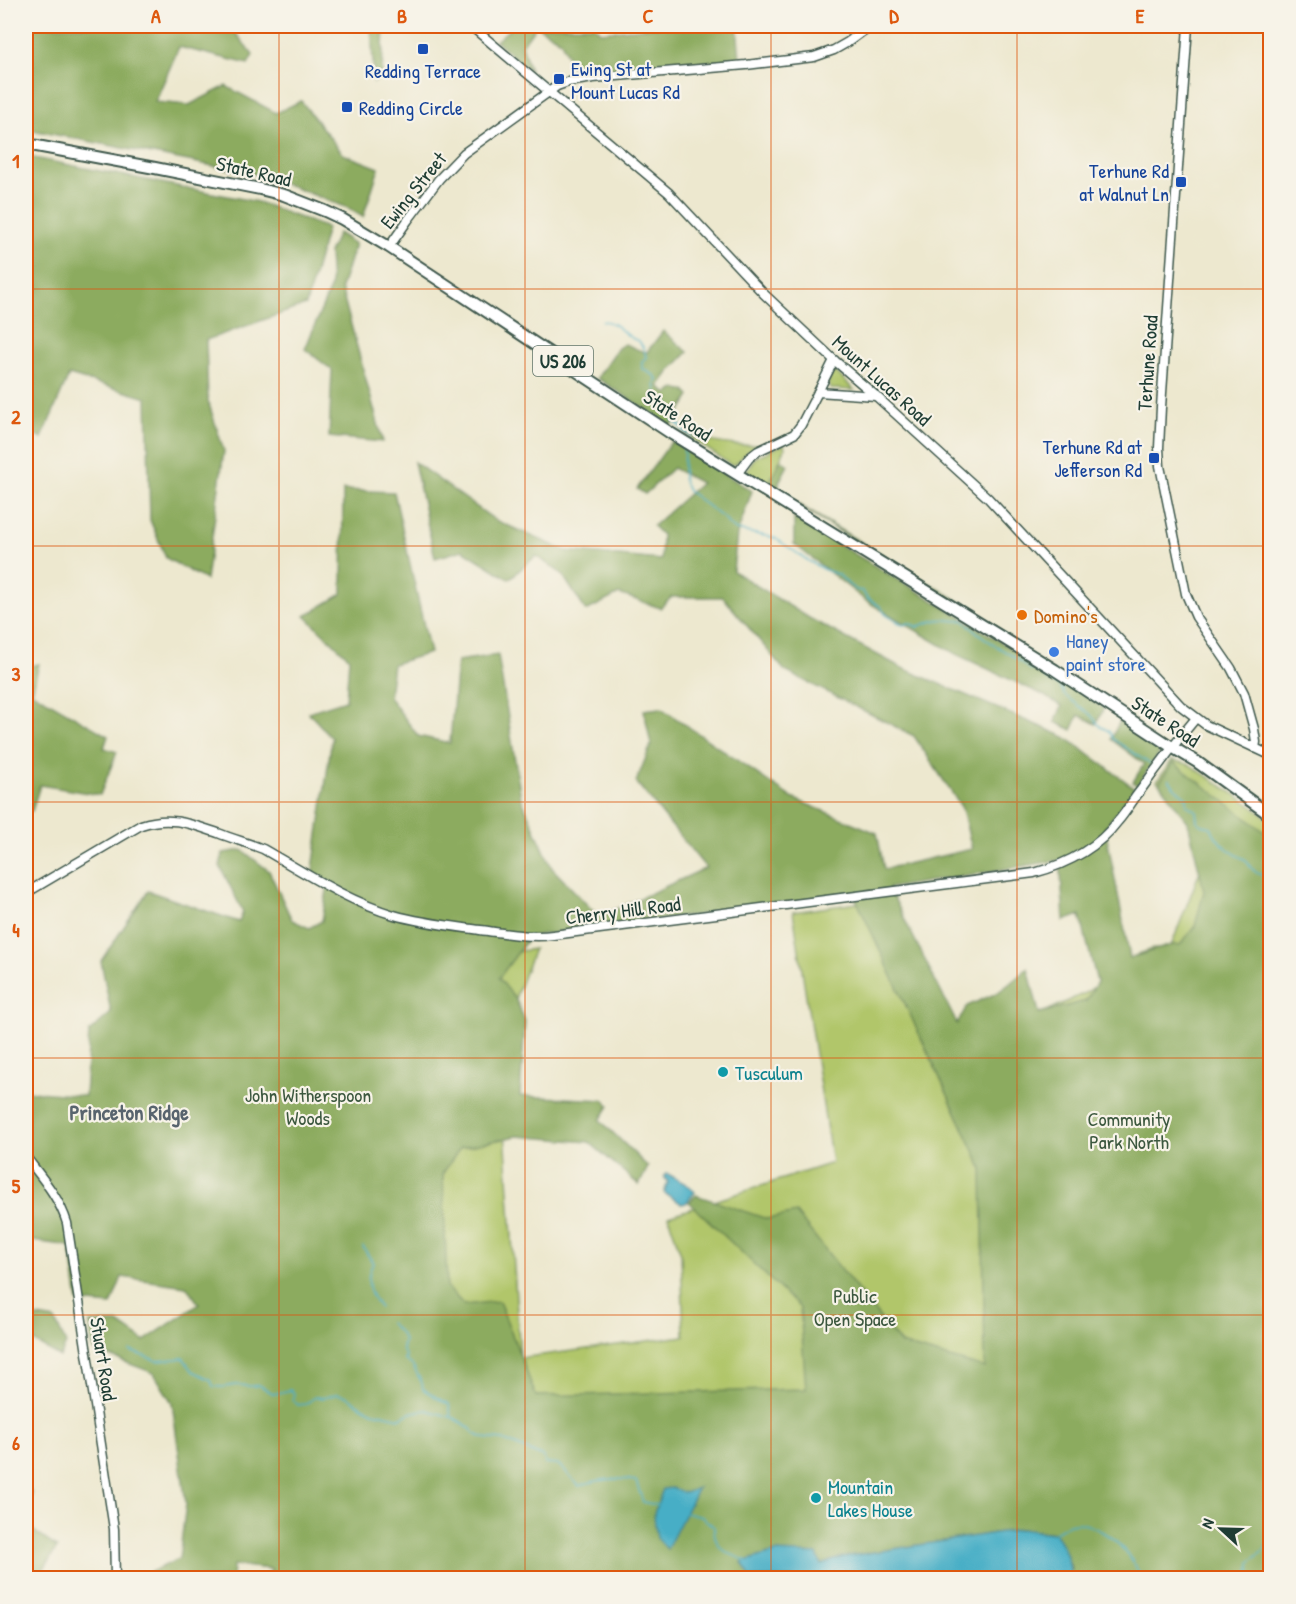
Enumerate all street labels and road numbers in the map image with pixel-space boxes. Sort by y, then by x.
street label: Ewing Street [374,145,453,234]
street label: State Road [214,149,294,193]
street label: Terhune Road [1130,314,1164,412]
street label: Mount Lucas Road [827,328,937,432]
road number: US 206 [533,346,593,376]
street label: State Road [639,383,717,447]
street label: State Road [1127,689,1205,753]
street label: Cherry Hill Road [564,890,682,930]
street label: Stuart Road [84,1315,124,1403]

